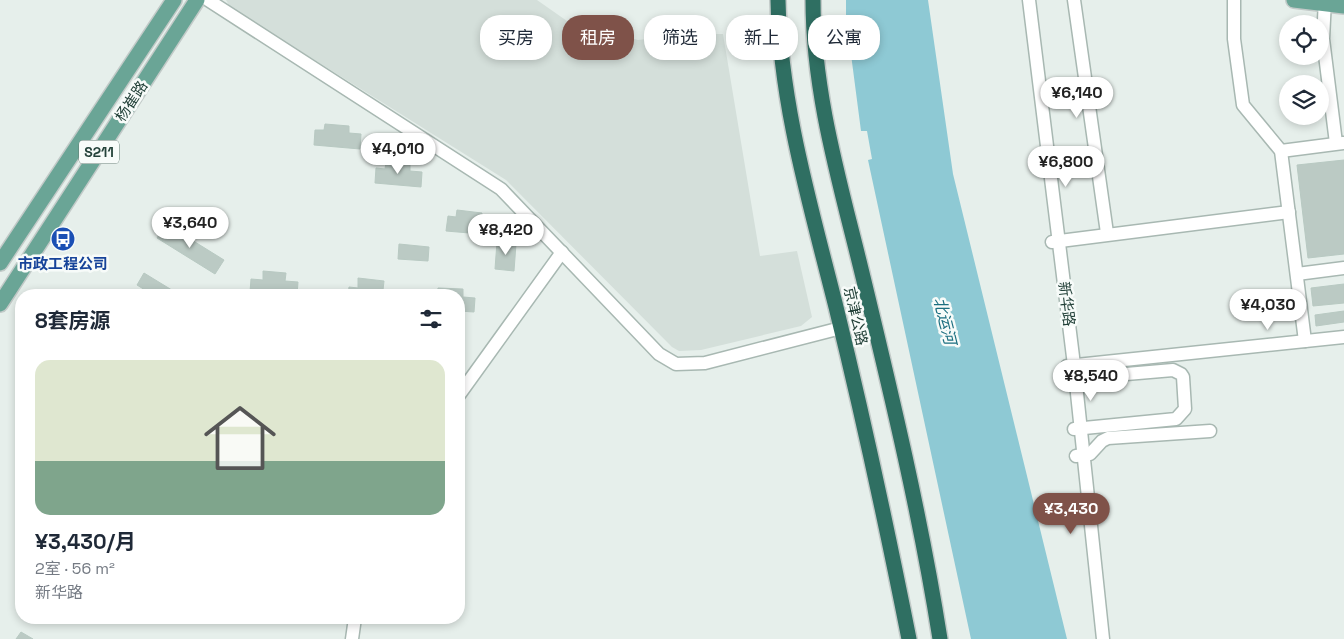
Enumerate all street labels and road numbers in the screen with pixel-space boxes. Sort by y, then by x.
street label: 杨崔路 [111,77,151,125]
road number: S211 [79,140,119,163]
street label: 新华路 [1055,281,1079,327]
street label: 京津公路 [840,285,872,347]

